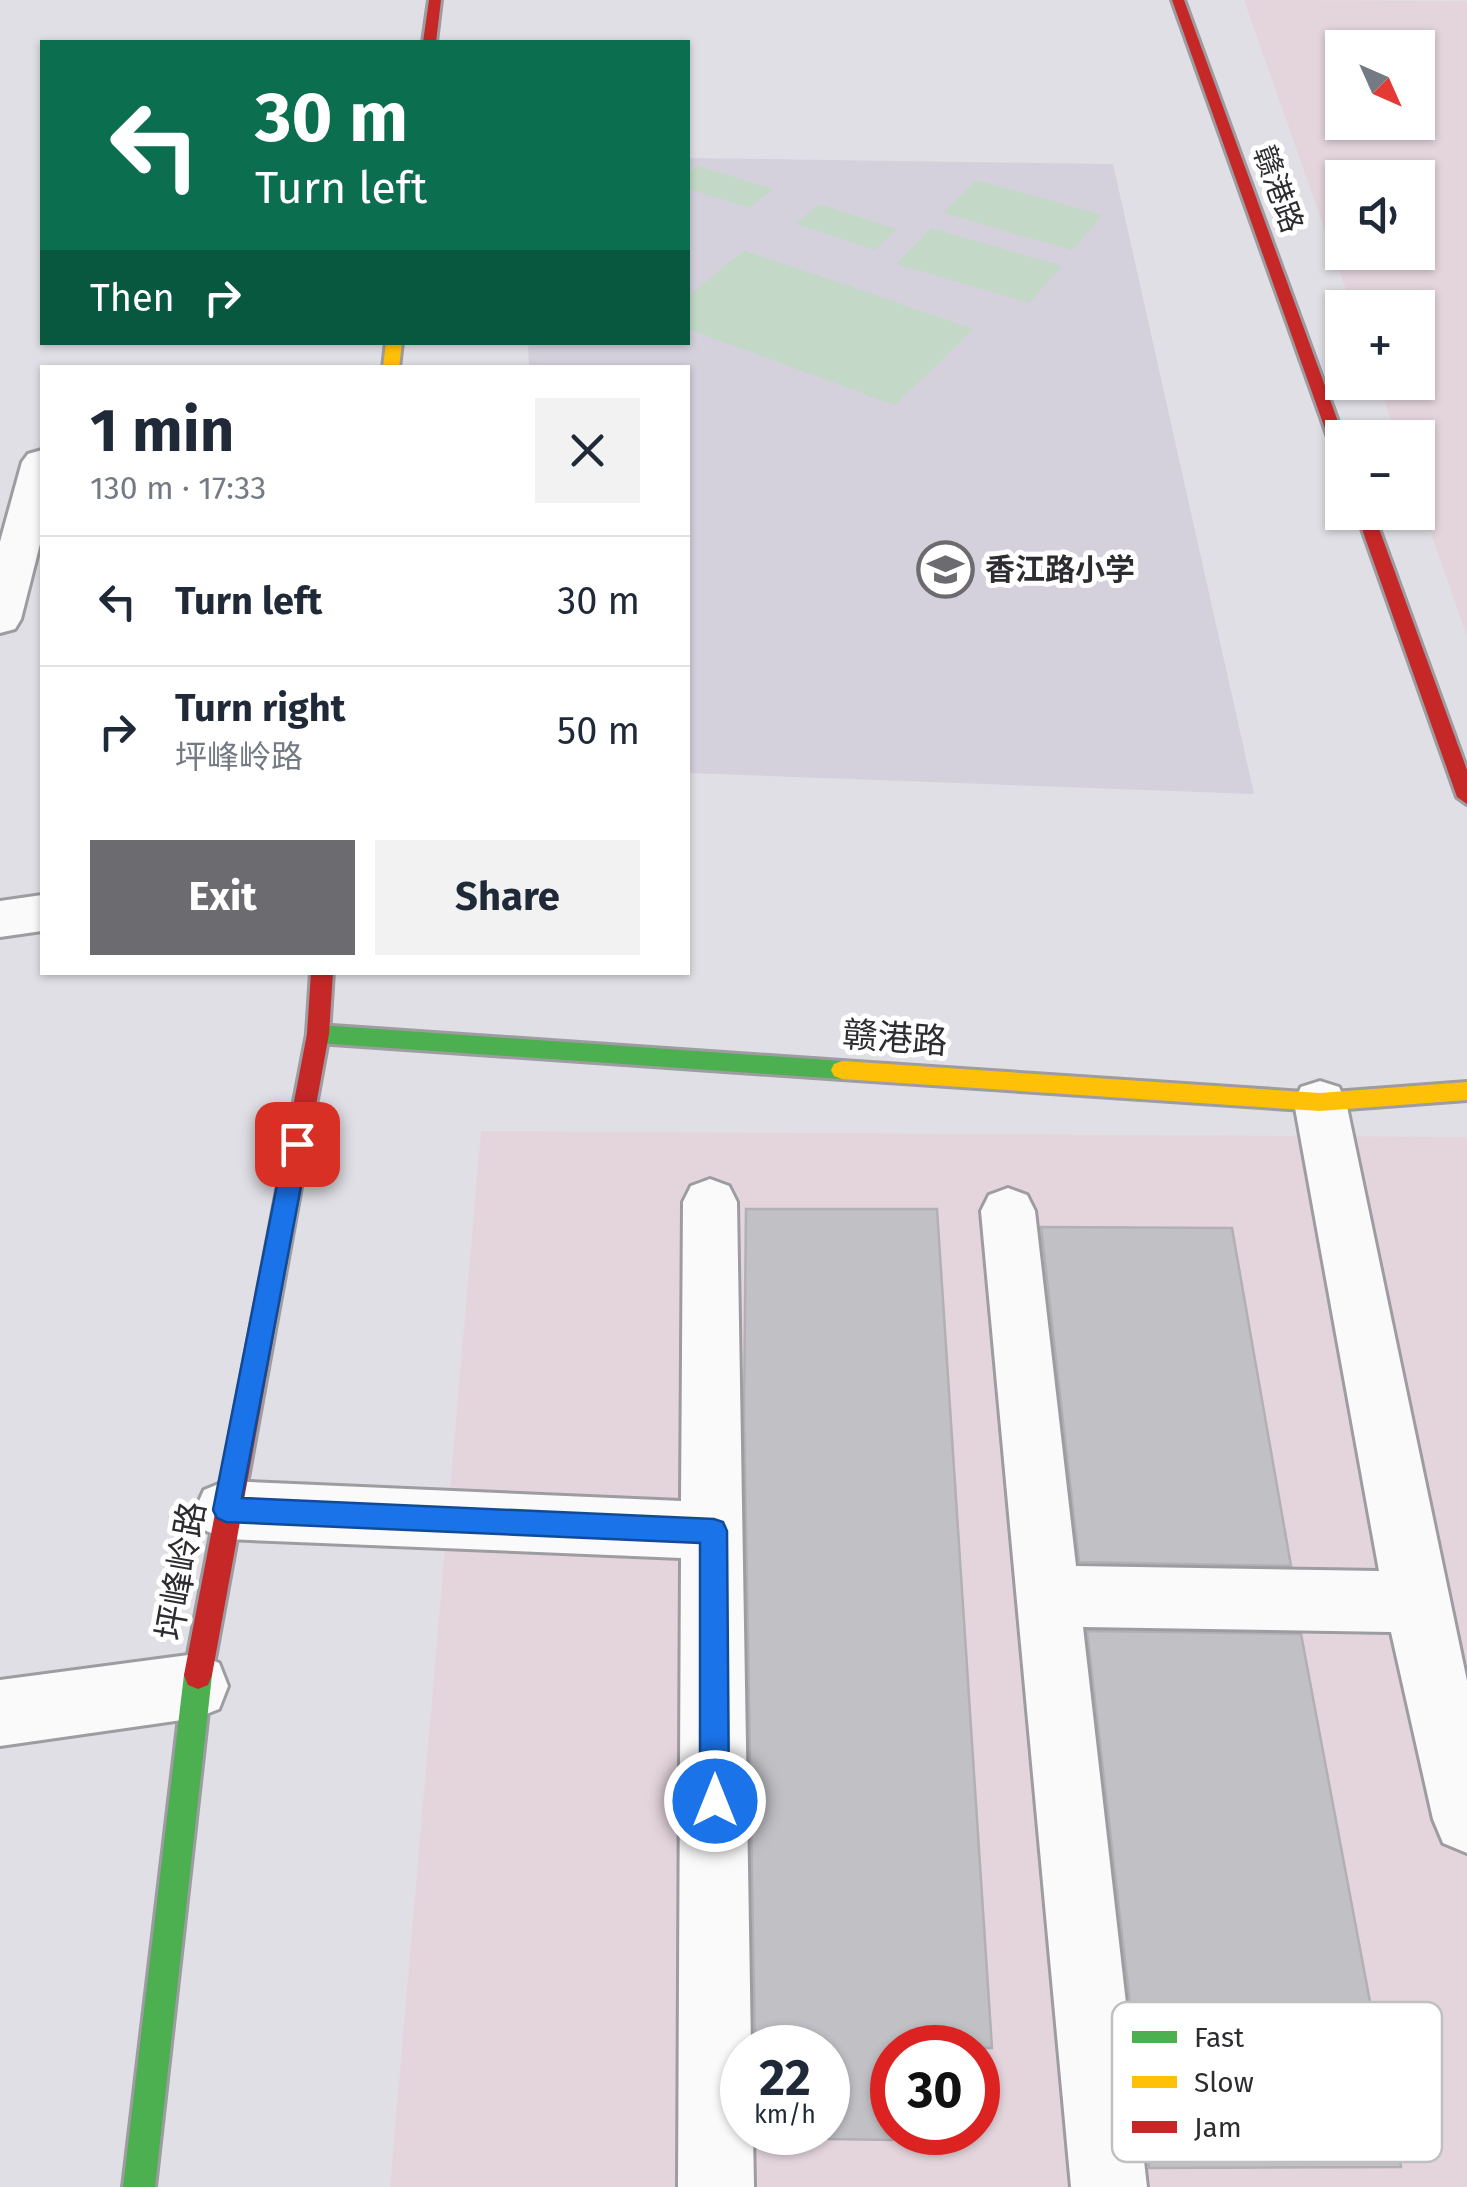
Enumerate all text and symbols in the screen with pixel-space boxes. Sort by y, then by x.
north arrow [1325,30,1435,140]
map controls [1325,30,1435,530]
text: 30 m [255,76,408,160]
icon: left [90,80,220,210]
street label: 赣港路 [1246,141,1310,237]
button: sound [1325,160,1435,270]
text: Turn left [255,161,427,215]
icon: right [195,270,250,325]
text: Then [90,275,175,321]
button: + [1325,290,1435,400]
text: 1 min [90,395,234,467]
button: close [535,398,640,503]
button: − [1325,420,1435,530]
text: 130 m · 17:33 [90,469,266,507]
school or university icon: 香江路小学 [916,540,976,600]
place label: 香江路小学 [985,552,1135,588]
icon: left [90,574,145,629]
text: Turn left [175,578,322,624]
text: 30 m [557,578,640,624]
text: Turn right [175,685,345,731]
icon: right [90,704,145,759]
text: 50 m [557,708,640,754]
text: 坪峰岭路 [175,738,303,776]
button: Exit [90,840,355,955]
button: Share [375,840,640,955]
street label: 赣港路 [841,1013,949,1063]
pin [255,1102,340,1187]
icon: arrive [270,1117,325,1172]
street label: 坪峰岭路 [148,1498,214,1644]
position arrow [663,1749,767,1853]
legend [1112,2002,1442,2162]
text: Fast [1194,2021,1245,2054]
speed limit sign: 30 [870,2025,1000,2155]
text: 22 [759,2048,811,2108]
text: Slow [1194,2066,1254,2099]
text: km/h [754,2100,816,2130]
text: Jam [1194,2111,1242,2144]

